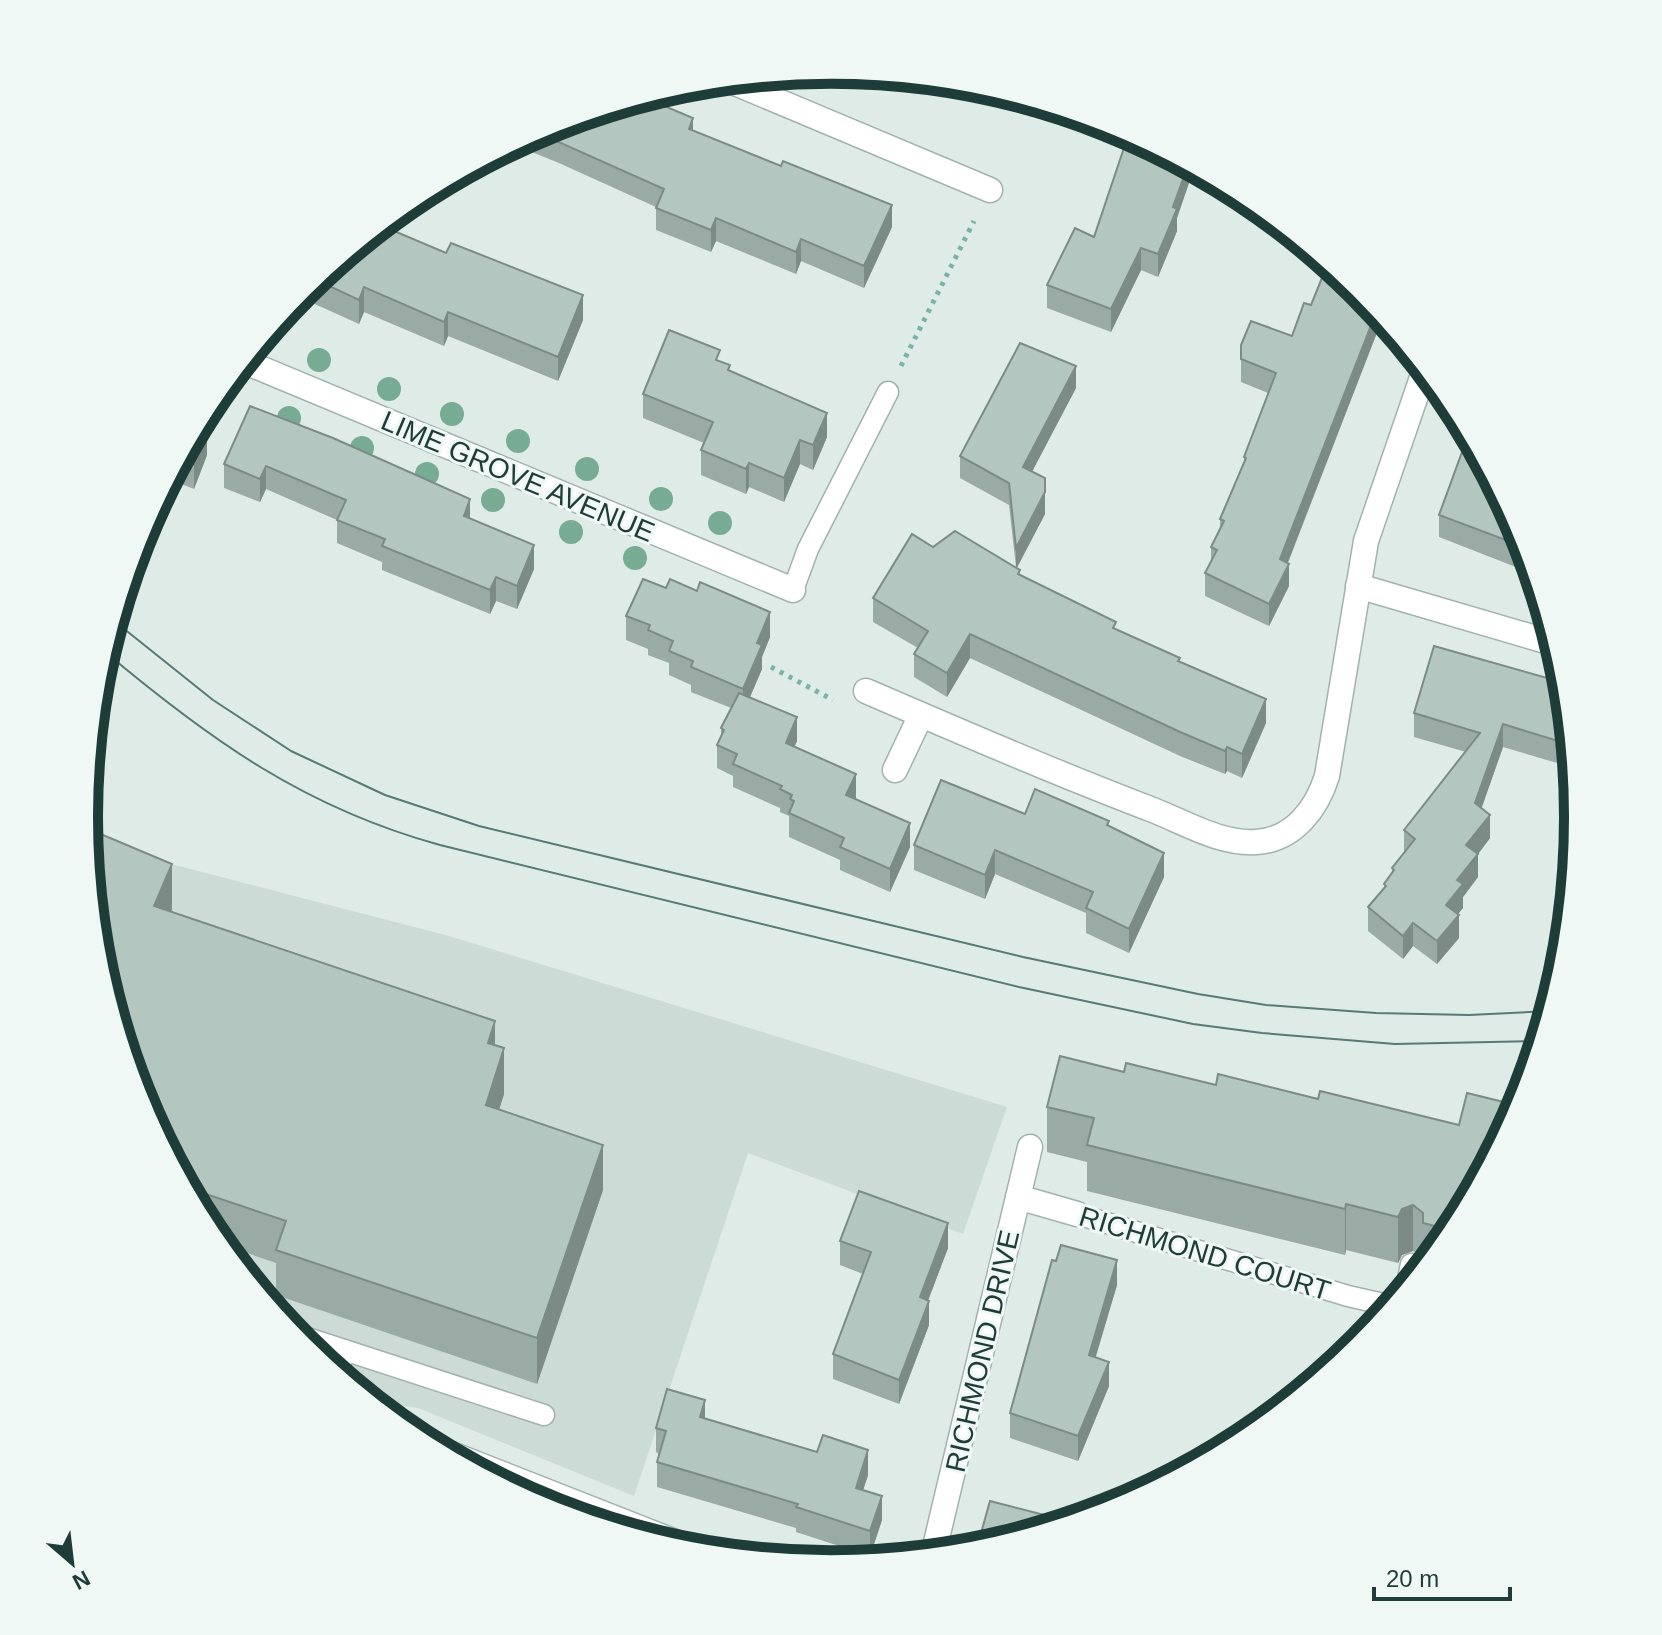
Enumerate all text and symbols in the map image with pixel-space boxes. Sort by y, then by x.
street label: LIME GROVE AVENUE [377,405,659,548]
street label: RICHMOND COURT [1076,1201,1334,1306]
street label: RICHMOND DRIVE [940,1227,1025,1475]
north arrow [32,1523,112,1603]
scale bar [1374,1551,1510,1601]
text: N [68,1565,94,1595]
text: 20 m [1386,1565,1439,1592]

